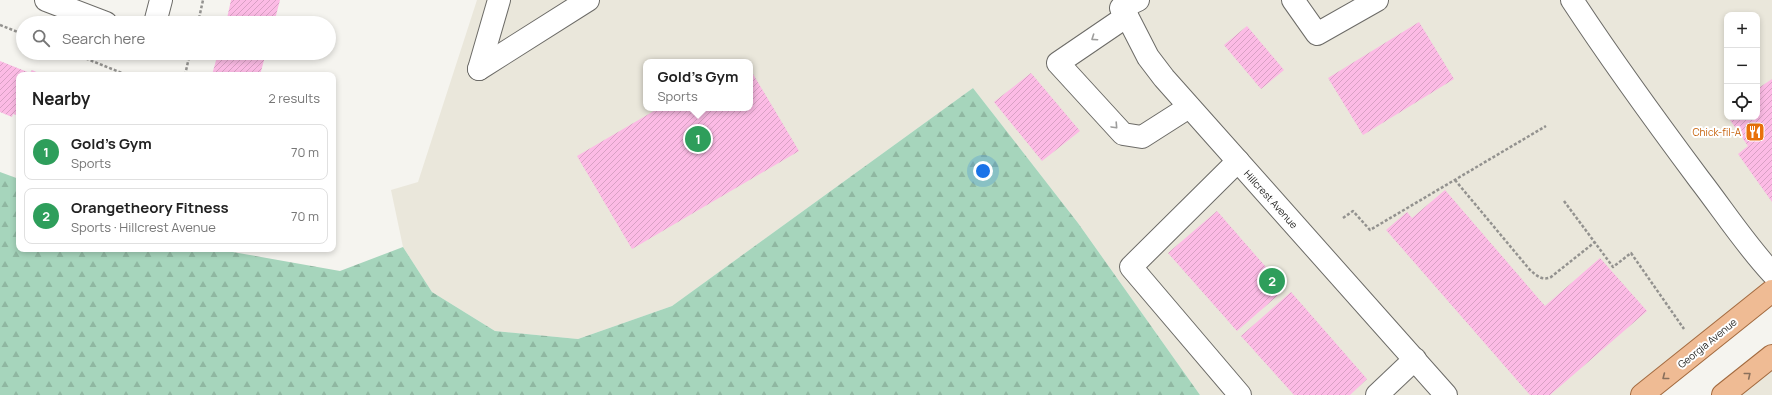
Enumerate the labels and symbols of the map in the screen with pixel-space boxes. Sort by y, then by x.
one-way arrow [1092,33,1099,40]
one-way arrow [1111,121,1118,129]
restaurant icon: Chick-fil-A [1744,121,1766,143]
pin: 1 [685,124,711,154]
place label: Chick-fil-A [1692,125,1742,139]
your location [973,161,993,181]
street label: Hillcrest Avenue [1241,167,1301,231]
pin: 2 [1259,266,1285,296]
street label: Georgia Avenue [1675,315,1740,371]
one-way arrow [1663,372,1670,379]
one-way arrow [1743,373,1750,380]

